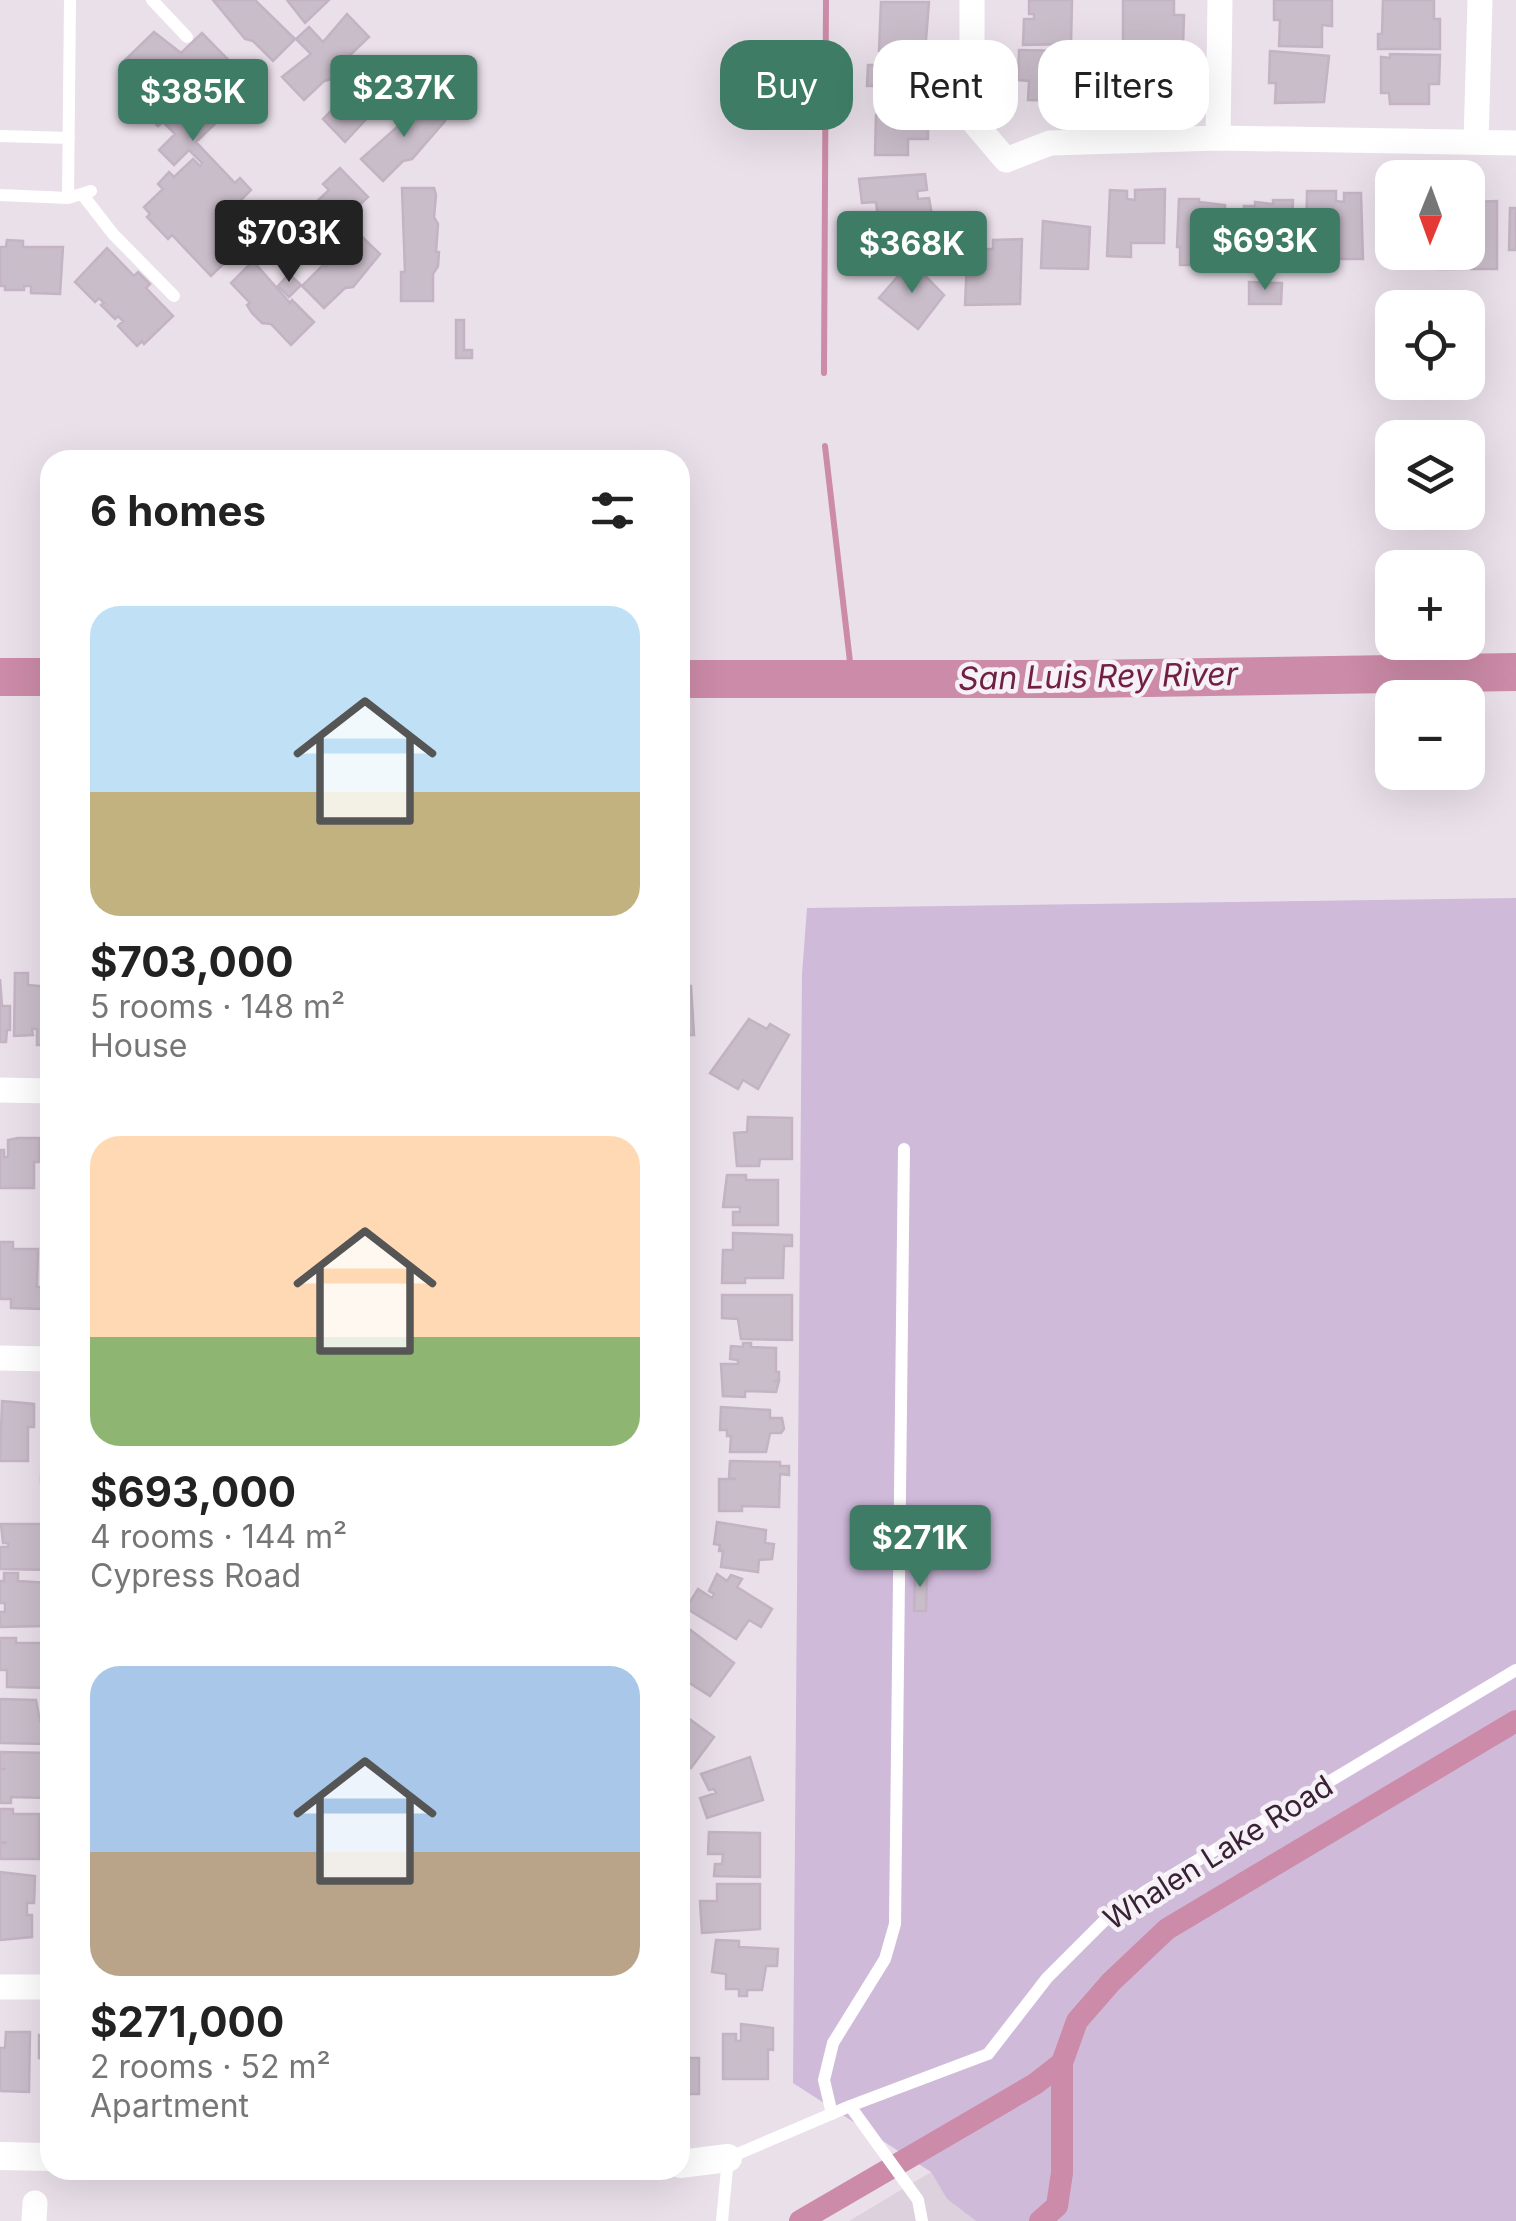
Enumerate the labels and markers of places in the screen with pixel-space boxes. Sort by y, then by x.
pin: $237K [334,55,474,140]
pin: $385K [123,59,263,144]
pin: $703K [219,200,359,285]
pin: $693K [1195,208,1335,293]
pin: $368K [842,211,982,296]
pin: $271K [850,1505,990,1590]

